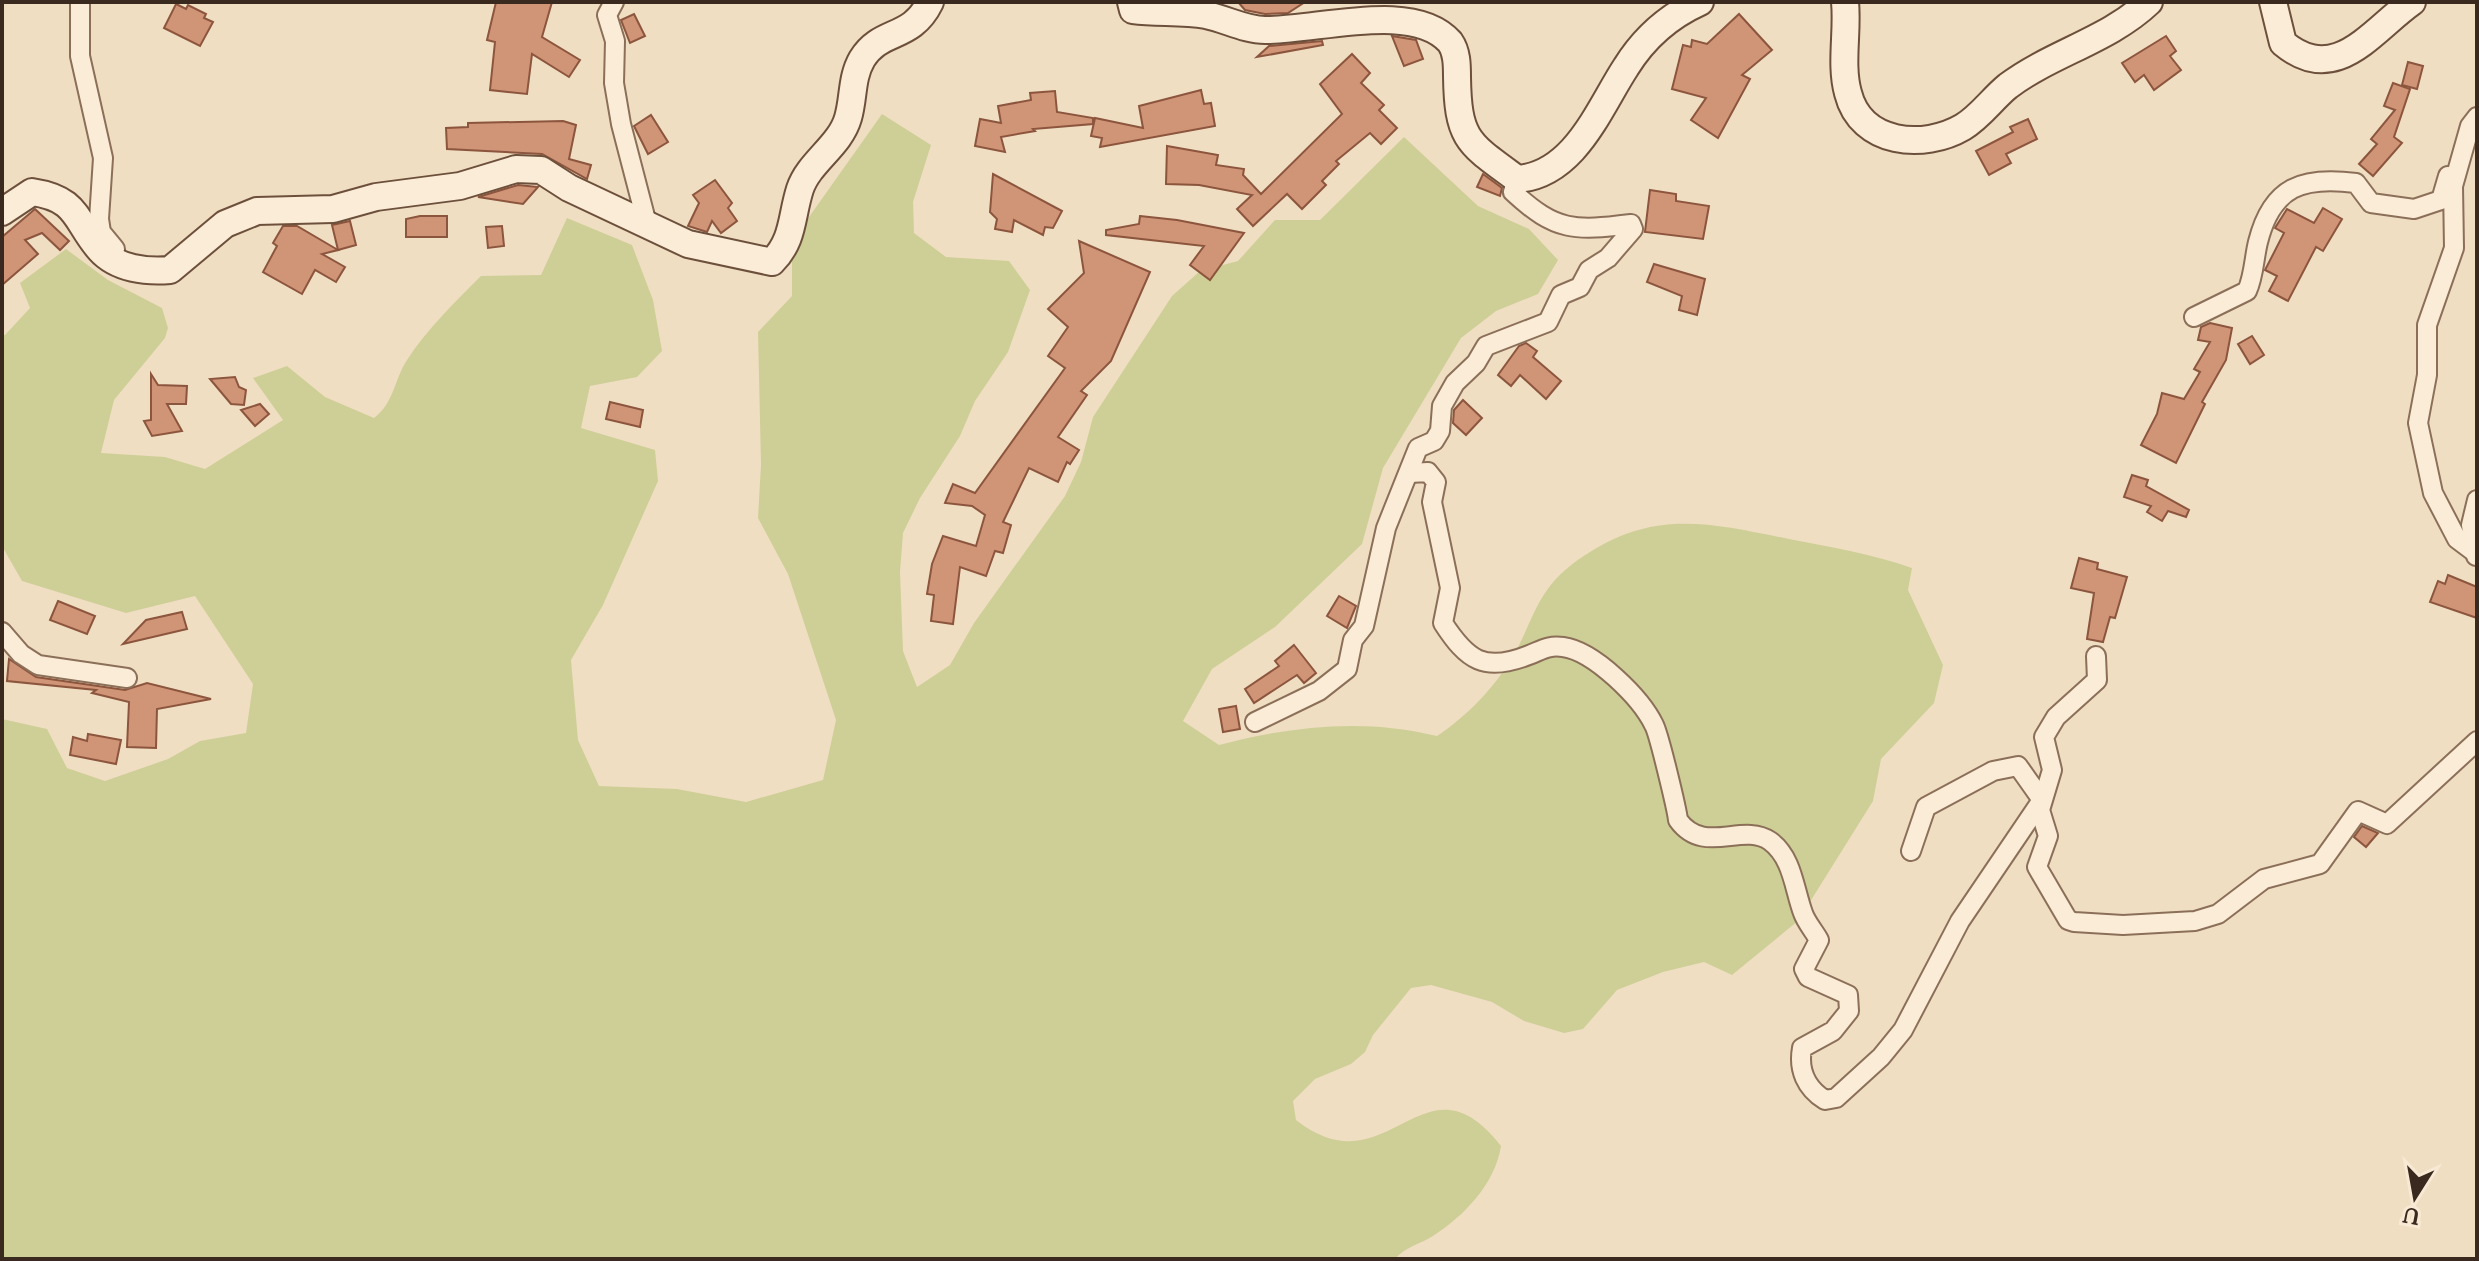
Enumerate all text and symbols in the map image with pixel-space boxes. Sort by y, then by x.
north arrow [2375,1157,2455,1237]
text: U [2400,1201,2422,1232]

